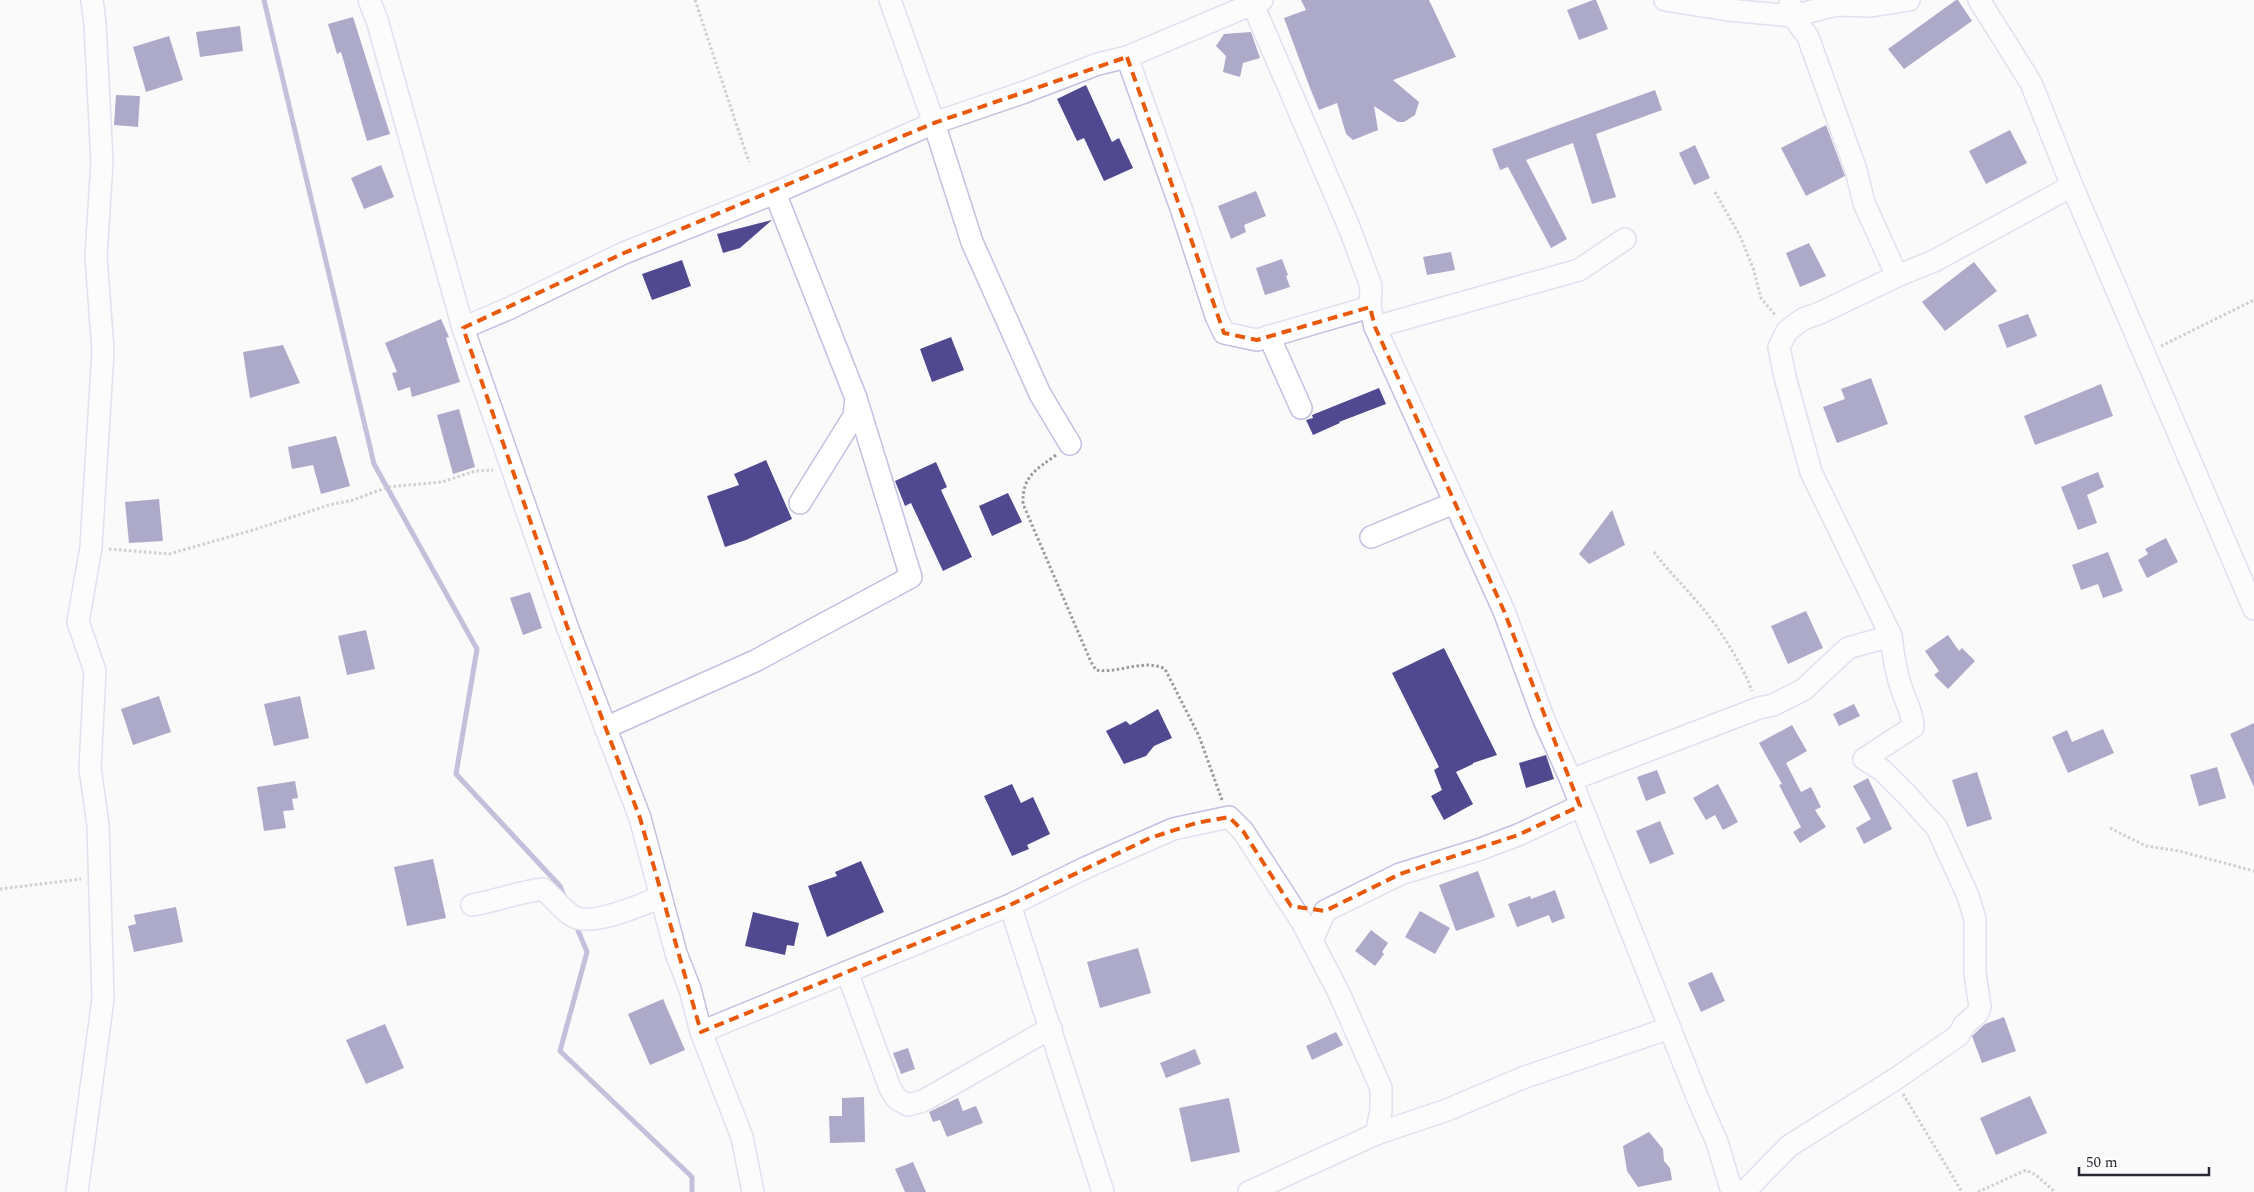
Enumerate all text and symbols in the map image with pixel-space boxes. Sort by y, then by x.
scale bar [2079,1144,2209,1176]
text: 50 m [2086,1151,2118,1174]

